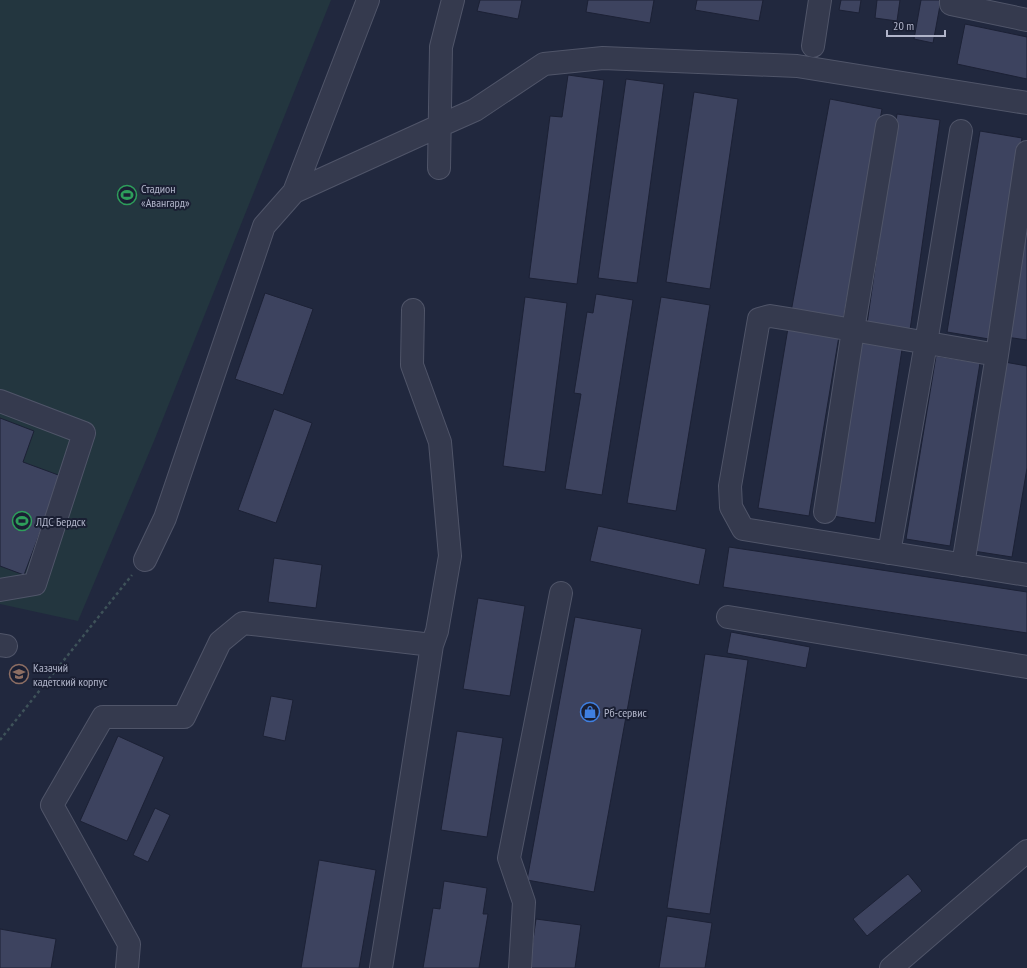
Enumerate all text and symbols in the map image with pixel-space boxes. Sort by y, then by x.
scale bar [887,12,945,38]
text: 20 m [893,18,914,33]
place label: Стадион «Авангард» [141,181,190,210]
sports icon: Стадион «Авангард» [116,184,138,206]
sports icon: ЛДС Бердск [11,510,33,532]
place label: ЛДС Бердск [35,514,86,529]
place label: Казачий кадетский корпус [33,660,108,689]
school or university icon: Казачий кадетский корпус [8,663,30,685]
shop icon: Рб-сервис [579,701,601,723]
place label: Рб-сервис [604,705,647,720]

